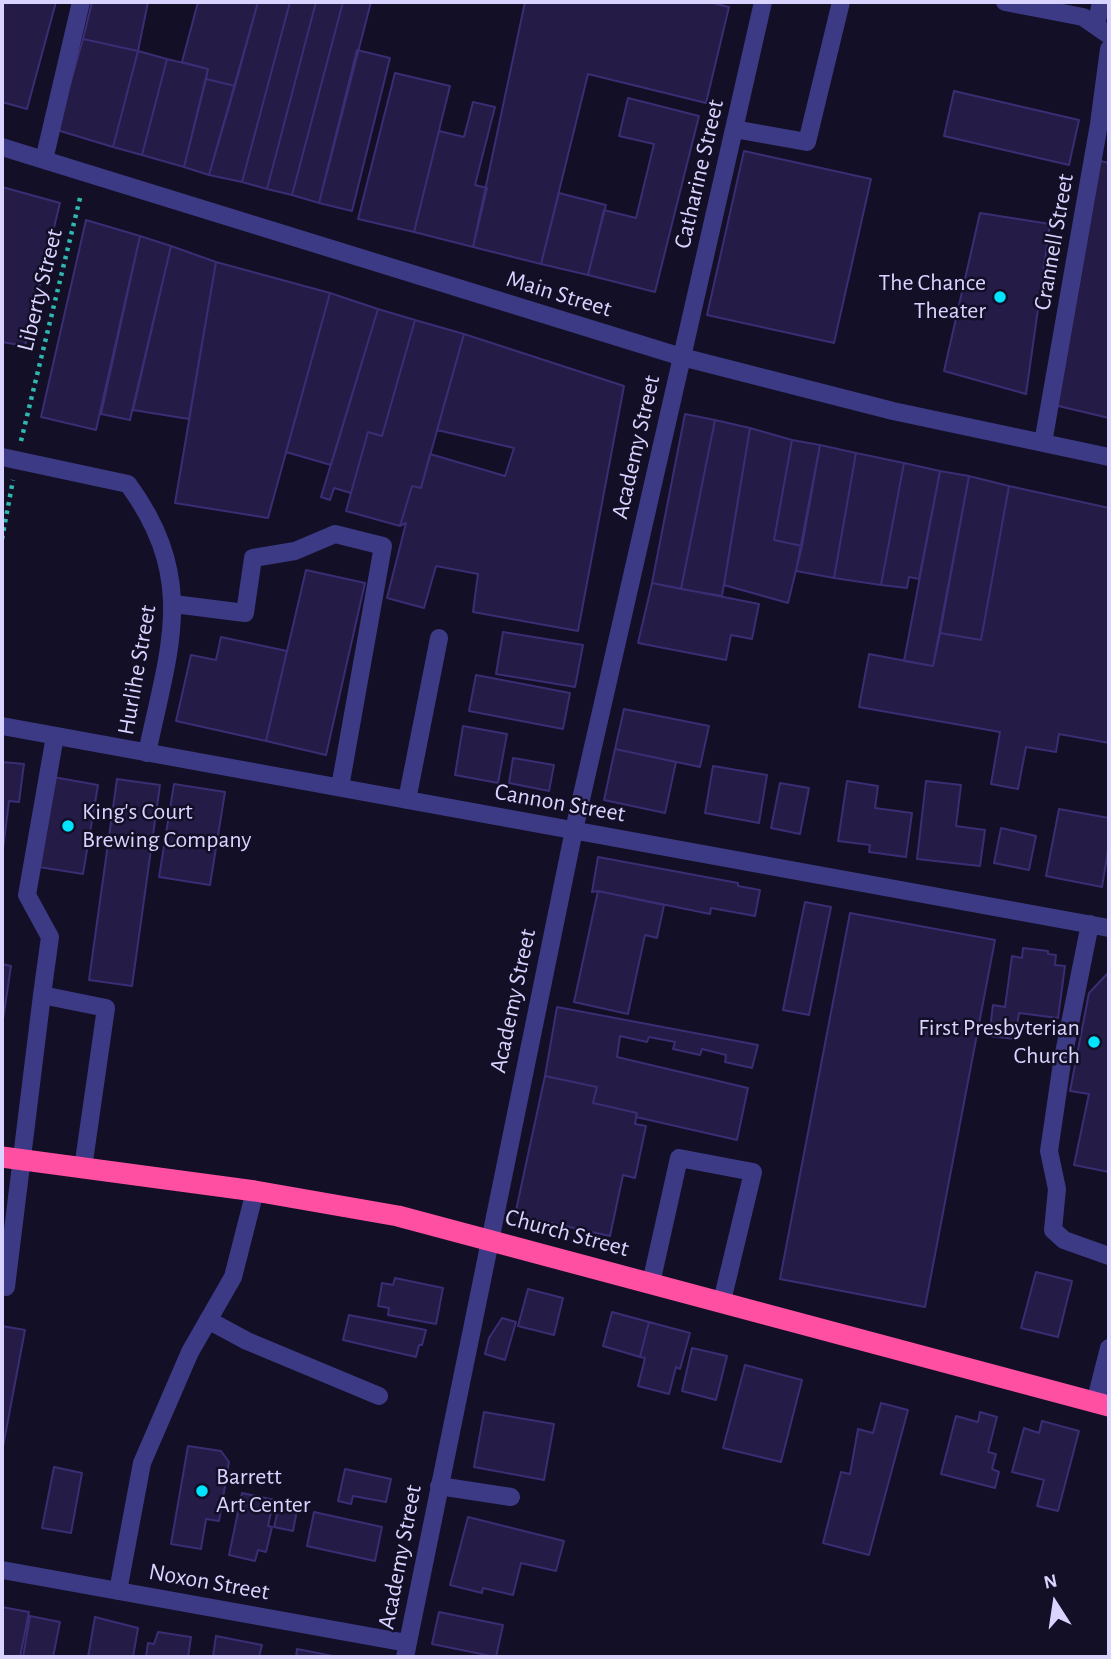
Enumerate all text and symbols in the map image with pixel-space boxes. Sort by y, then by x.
street label: Catharine Street [668,97,730,251]
street label: Crannell Street [1028,171,1080,313]
street label: Liberty Street [11,226,69,354]
street label: Main Street [503,264,615,324]
place label: The Chance Theater [878,269,986,325]
marker: The Chance Theater [992,289,1008,305]
street label: Academy Street [605,372,667,522]
street label: Hurlihe Street [111,603,163,737]
street label: Cannon Street [492,777,628,829]
place label: King's Court Brewing Company [82,798,251,854]
marker: King's Court Brewing Company [60,818,76,834]
street label: Academy Street [484,926,542,1076]
place label: First Presbyterian Church [918,1014,1080,1070]
marker: First Presbyterian Church [1086,1034,1102,1050]
street label: Church Street [502,1203,632,1263]
place label: Barrett Art Center [216,1463,311,1519]
street label: Academy Street [372,1482,428,1632]
marker: Barrett Art Center [194,1483,210,1499]
street label: Noxon Street [147,1557,271,1607]
north arrow [1020,1568,1090,1638]
text: N [1042,1571,1059,1593]

